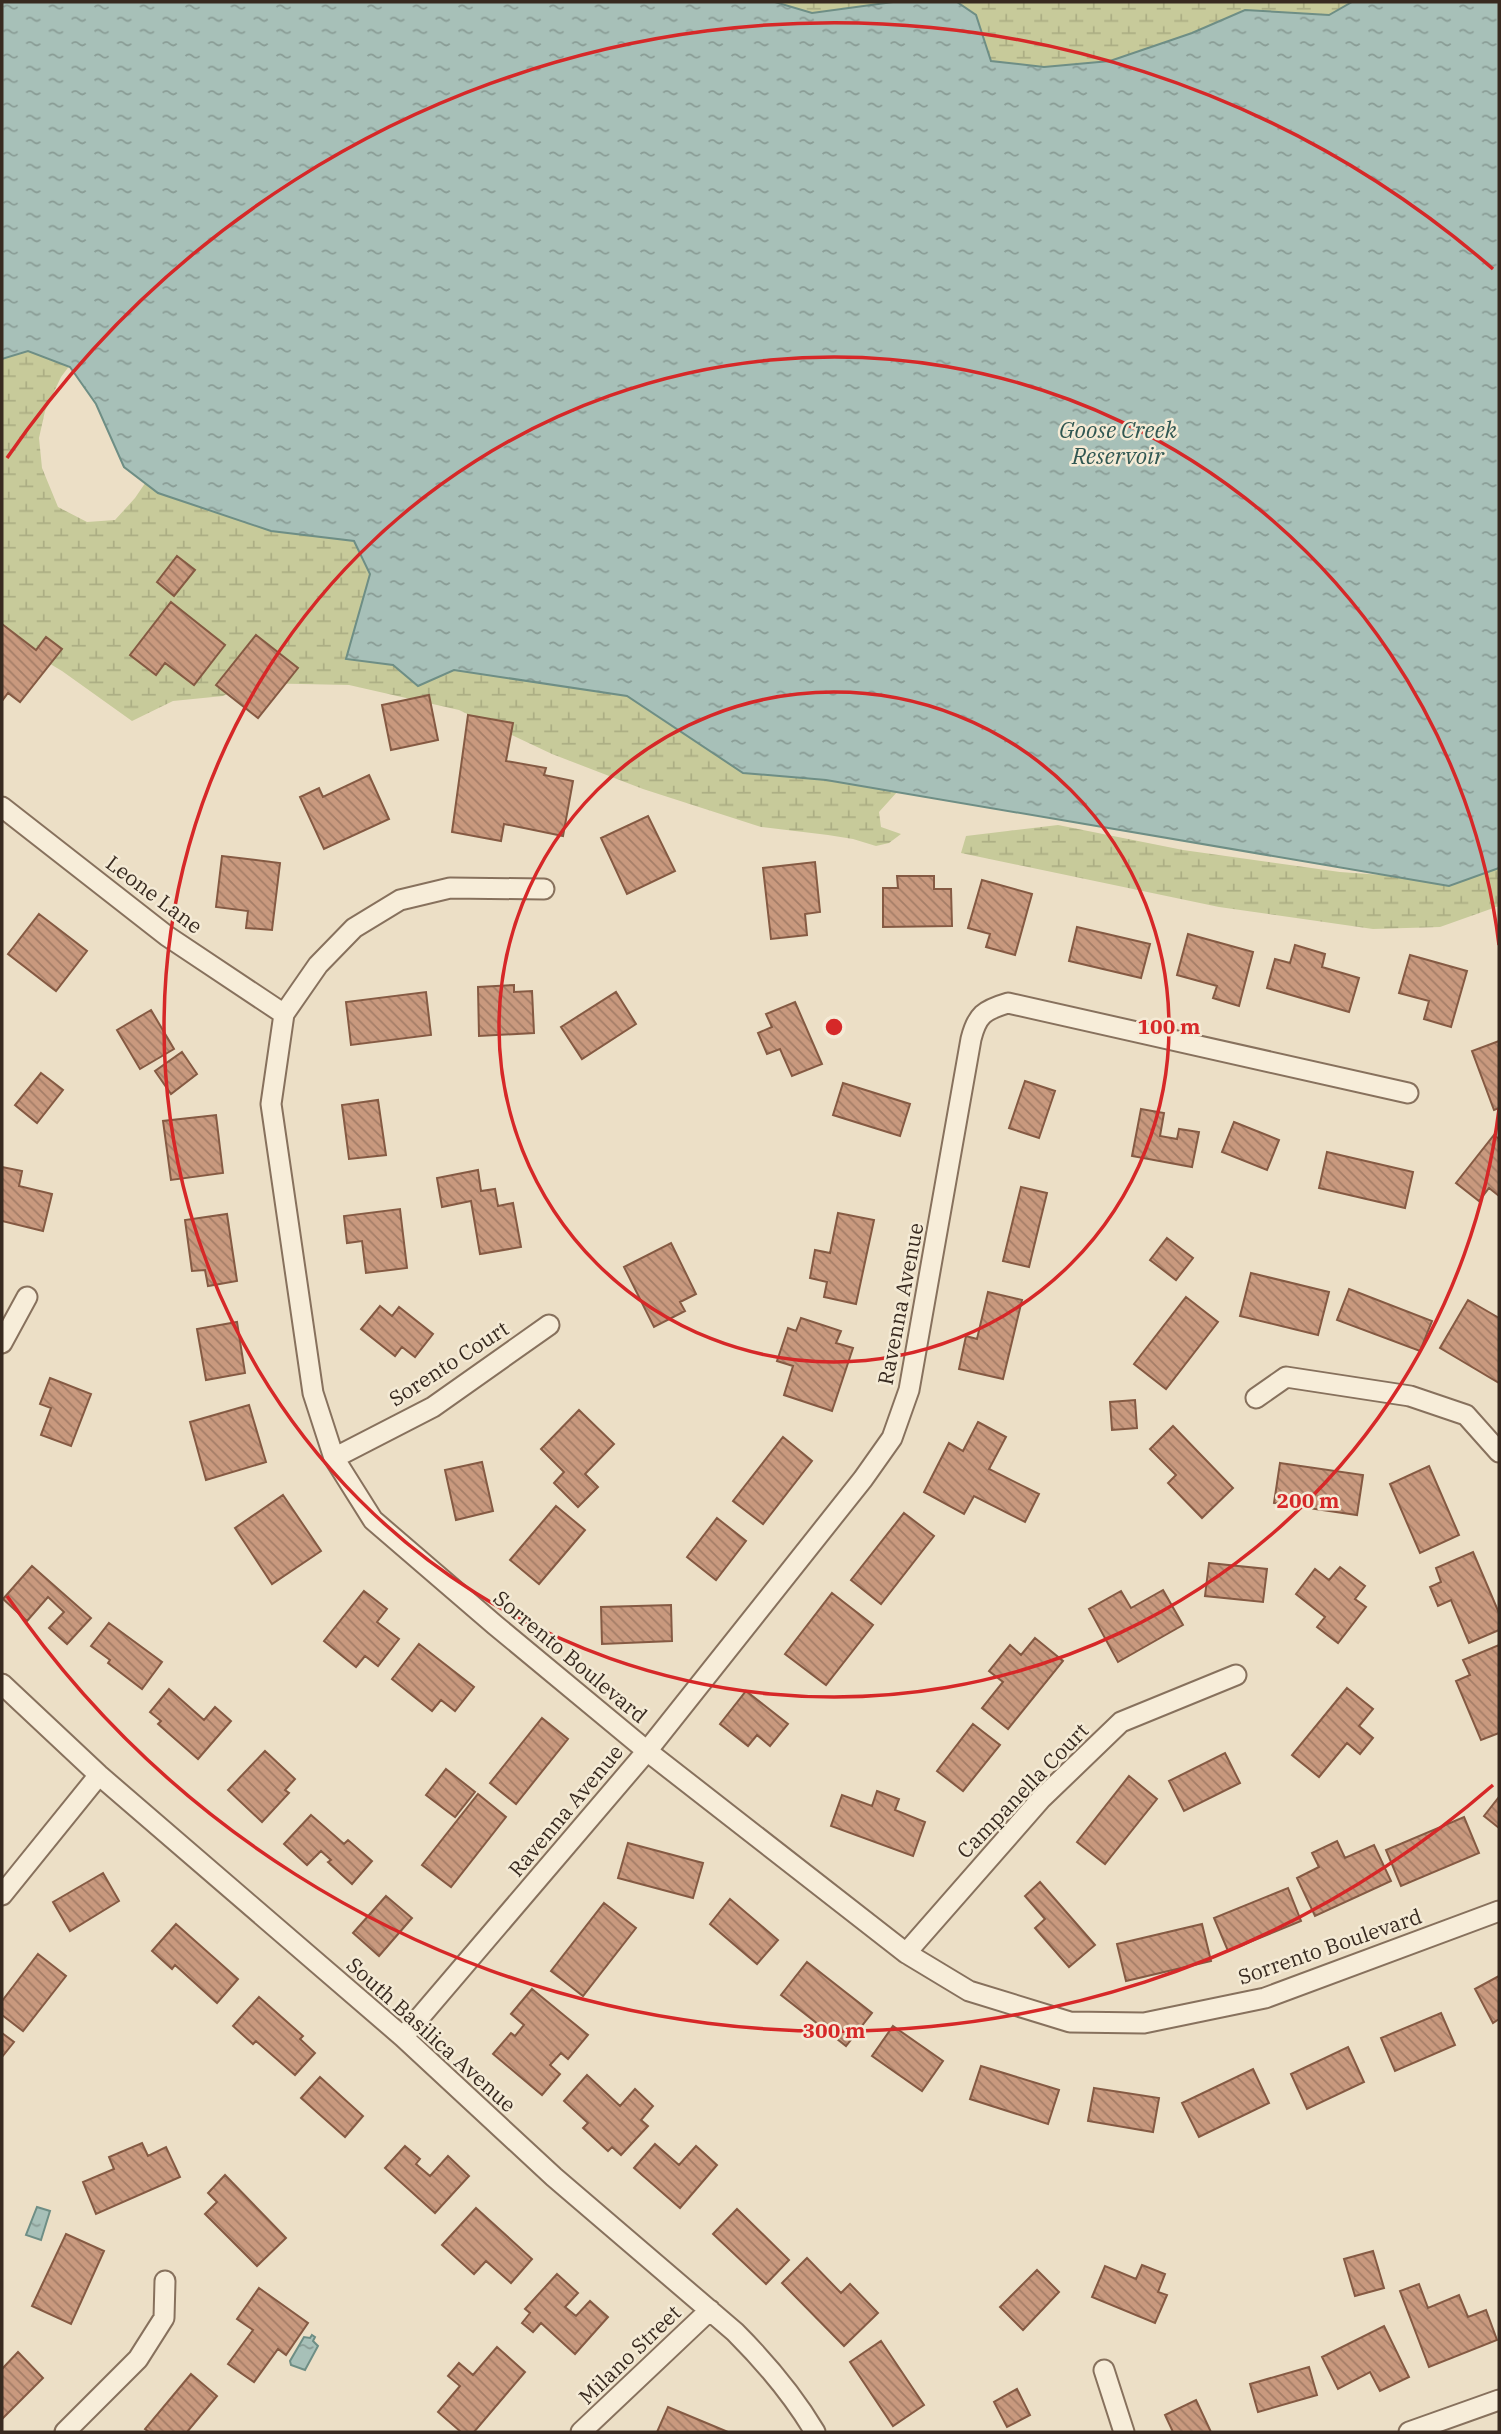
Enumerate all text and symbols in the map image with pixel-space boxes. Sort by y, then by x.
water label: Goose Creek Reservoir [1059,414,1178,470]
street label: Leone Lane [101,849,208,940]
text: 100 m [1137,1012,1201,1040]
centre of rings [822,1015,846,1039]
street label: Ravenna Avenue [871,1220,929,1387]
street label: Sorento Court [383,1314,514,1412]
text: 200 m [1276,1486,1340,1514]
street label: Sorrento Boulevard [488,1584,654,1729]
street label: Campanella Court [950,1716,1094,1864]
street label: Ravenna Avenue [502,1738,629,1882]
street label: Sorrento Boulevard [1234,1901,1425,1991]
street label: South Basilica Avenue [341,1951,522,2118]
text: 300 m [802,2016,866,2044]
street label: Milano Street [572,2298,686,2410]

